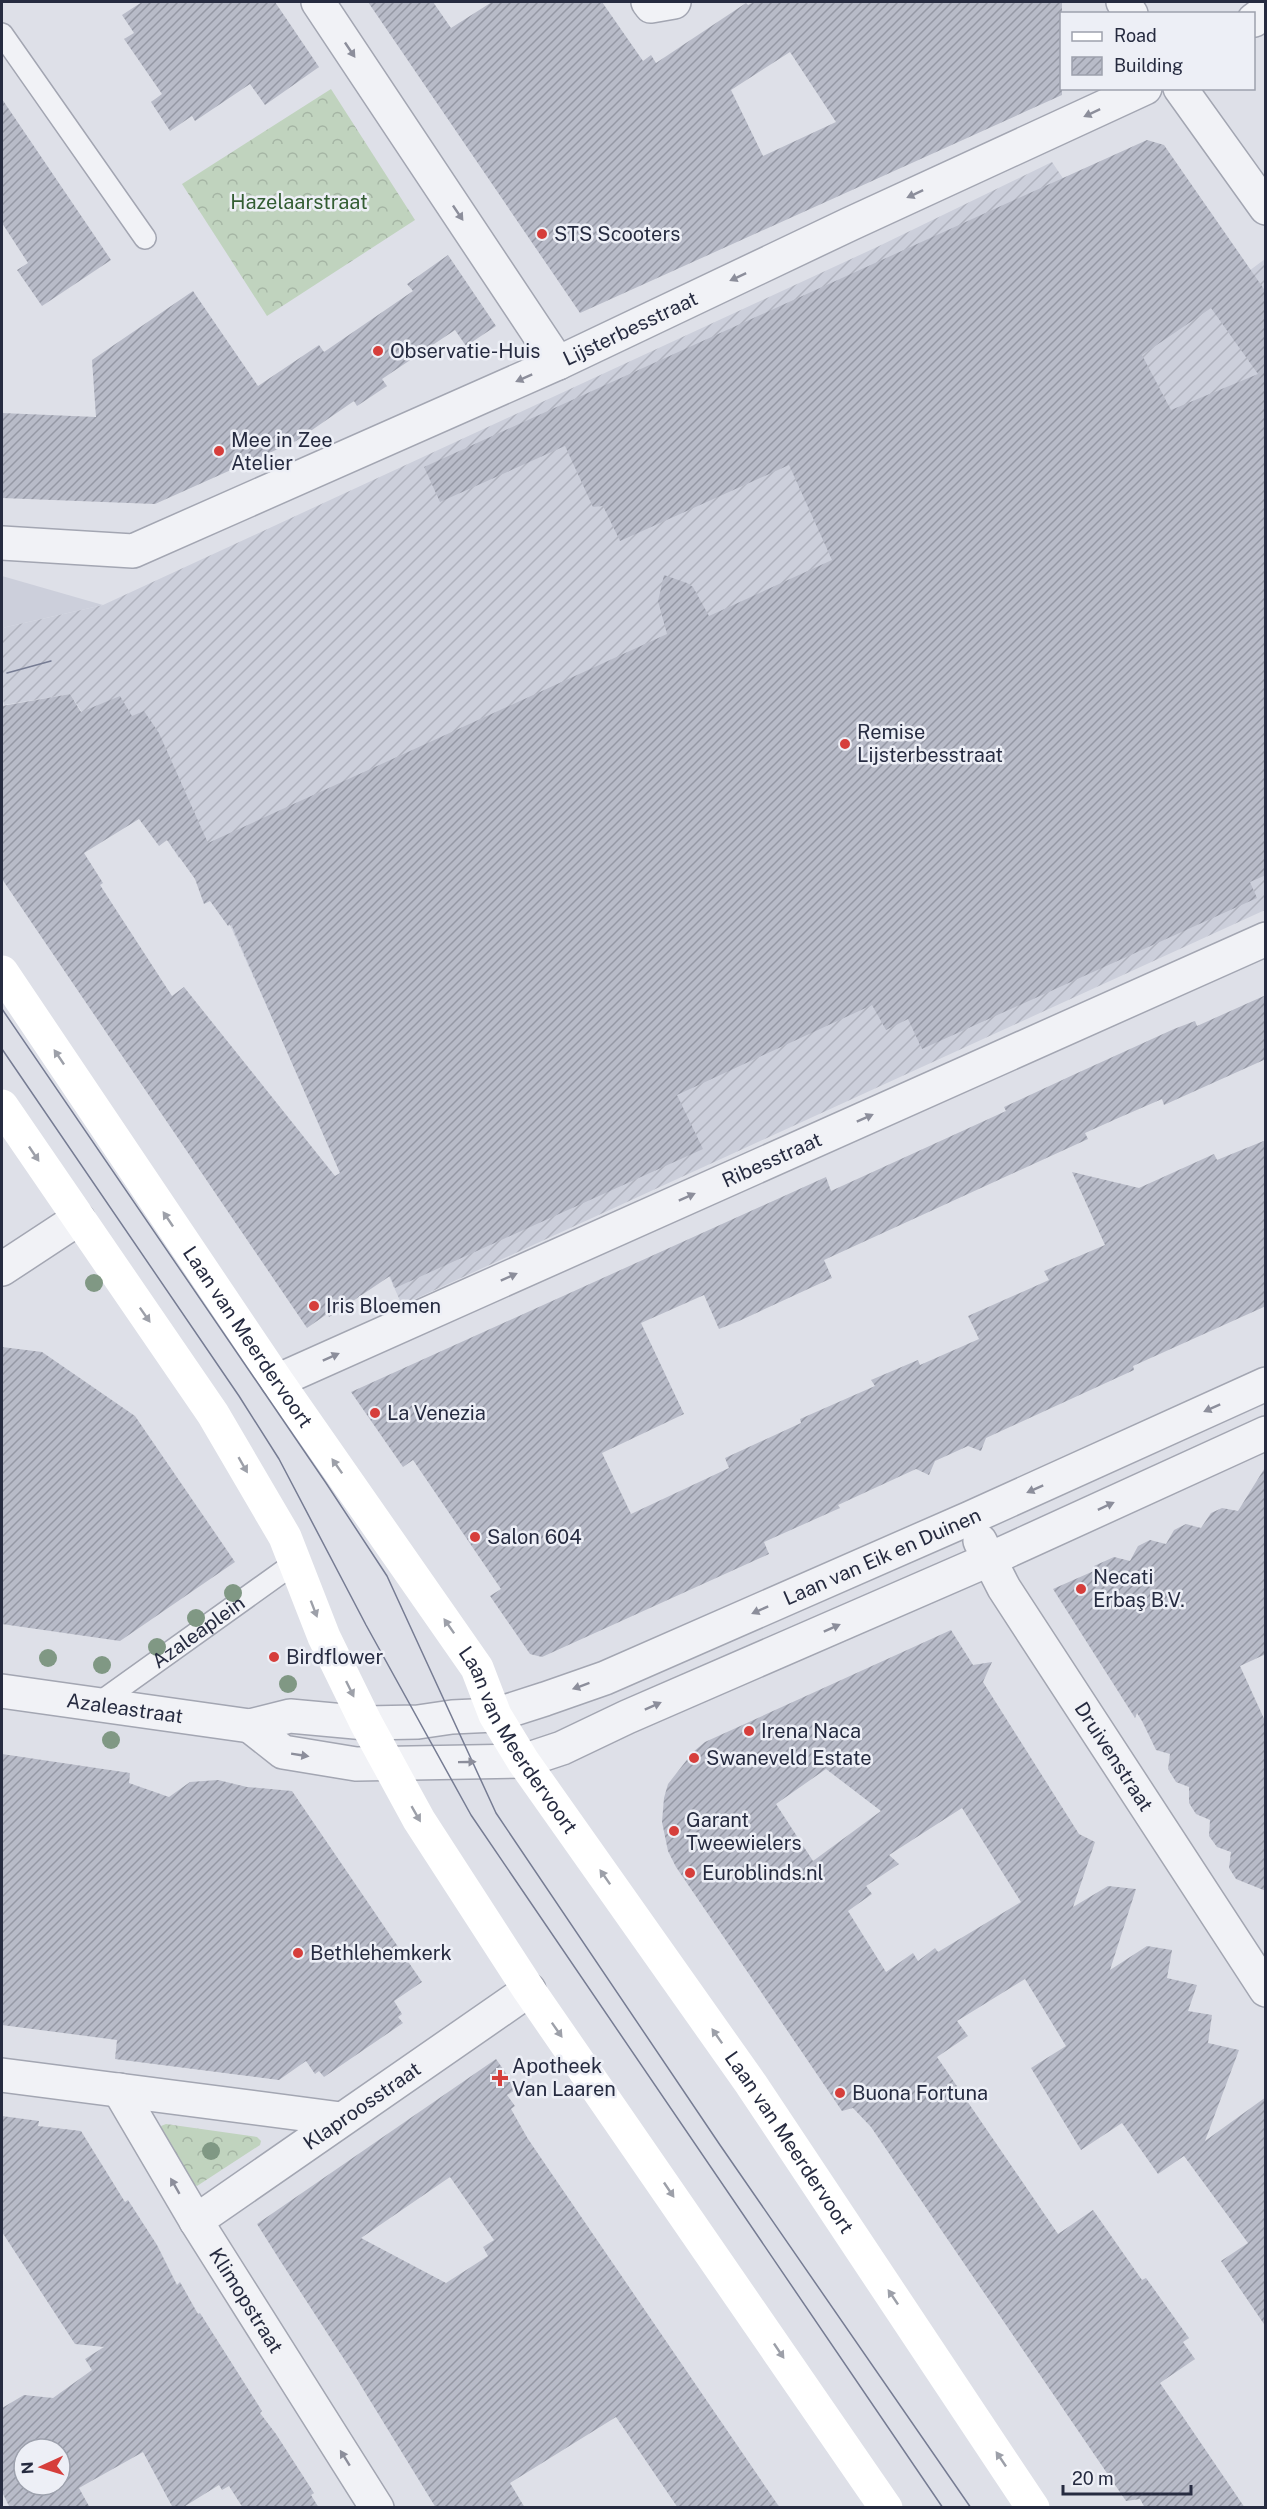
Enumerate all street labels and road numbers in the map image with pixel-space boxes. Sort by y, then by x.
street label: Lijsterbesstraat [559,286,701,371]
street label: Ribesstraat [718,1127,825,1193]
street label: Laan van Meerdervoort [178,1242,318,1432]
street label: Laan van Eik en Duinen [780,1503,984,1610]
street label: Azaleaplein [147,1591,249,1673]
street label: Laan van Meerdervoort [454,1642,583,1838]
street label: Azaleastraat [65,1688,185,1728]
street label: Druivenstraat [1070,1697,1158,1816]
street label: Laan van Meerdervoort [720,2047,859,2238]
street label: Klaproosstraat [299,2057,425,2155]
street label: Klimopstraat [204,2243,288,2358]

